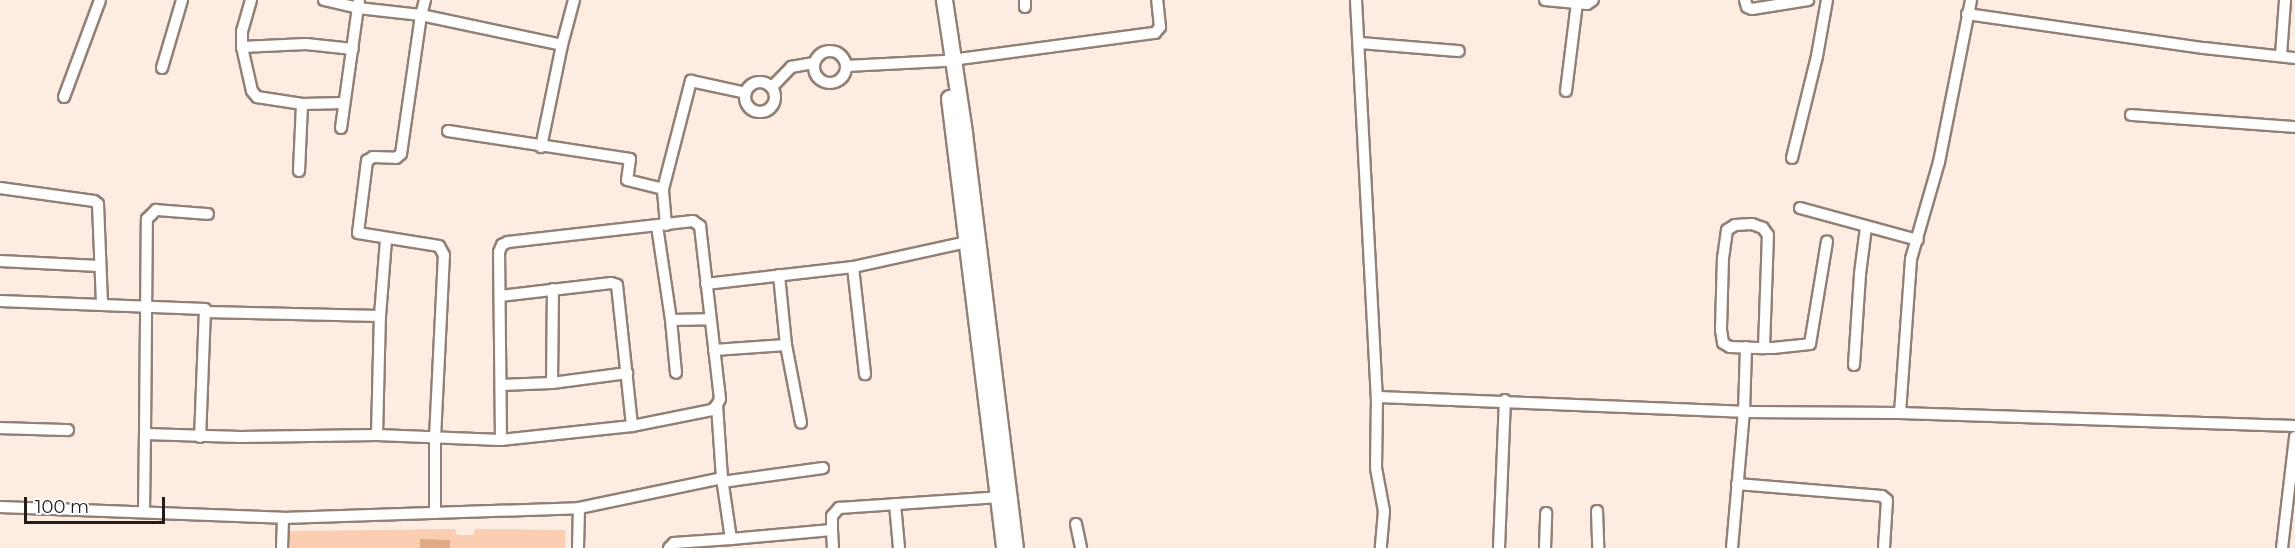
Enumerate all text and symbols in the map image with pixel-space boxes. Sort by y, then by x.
scale bar [27,485,168,523]
text: 100 m [35,496,89,518]

